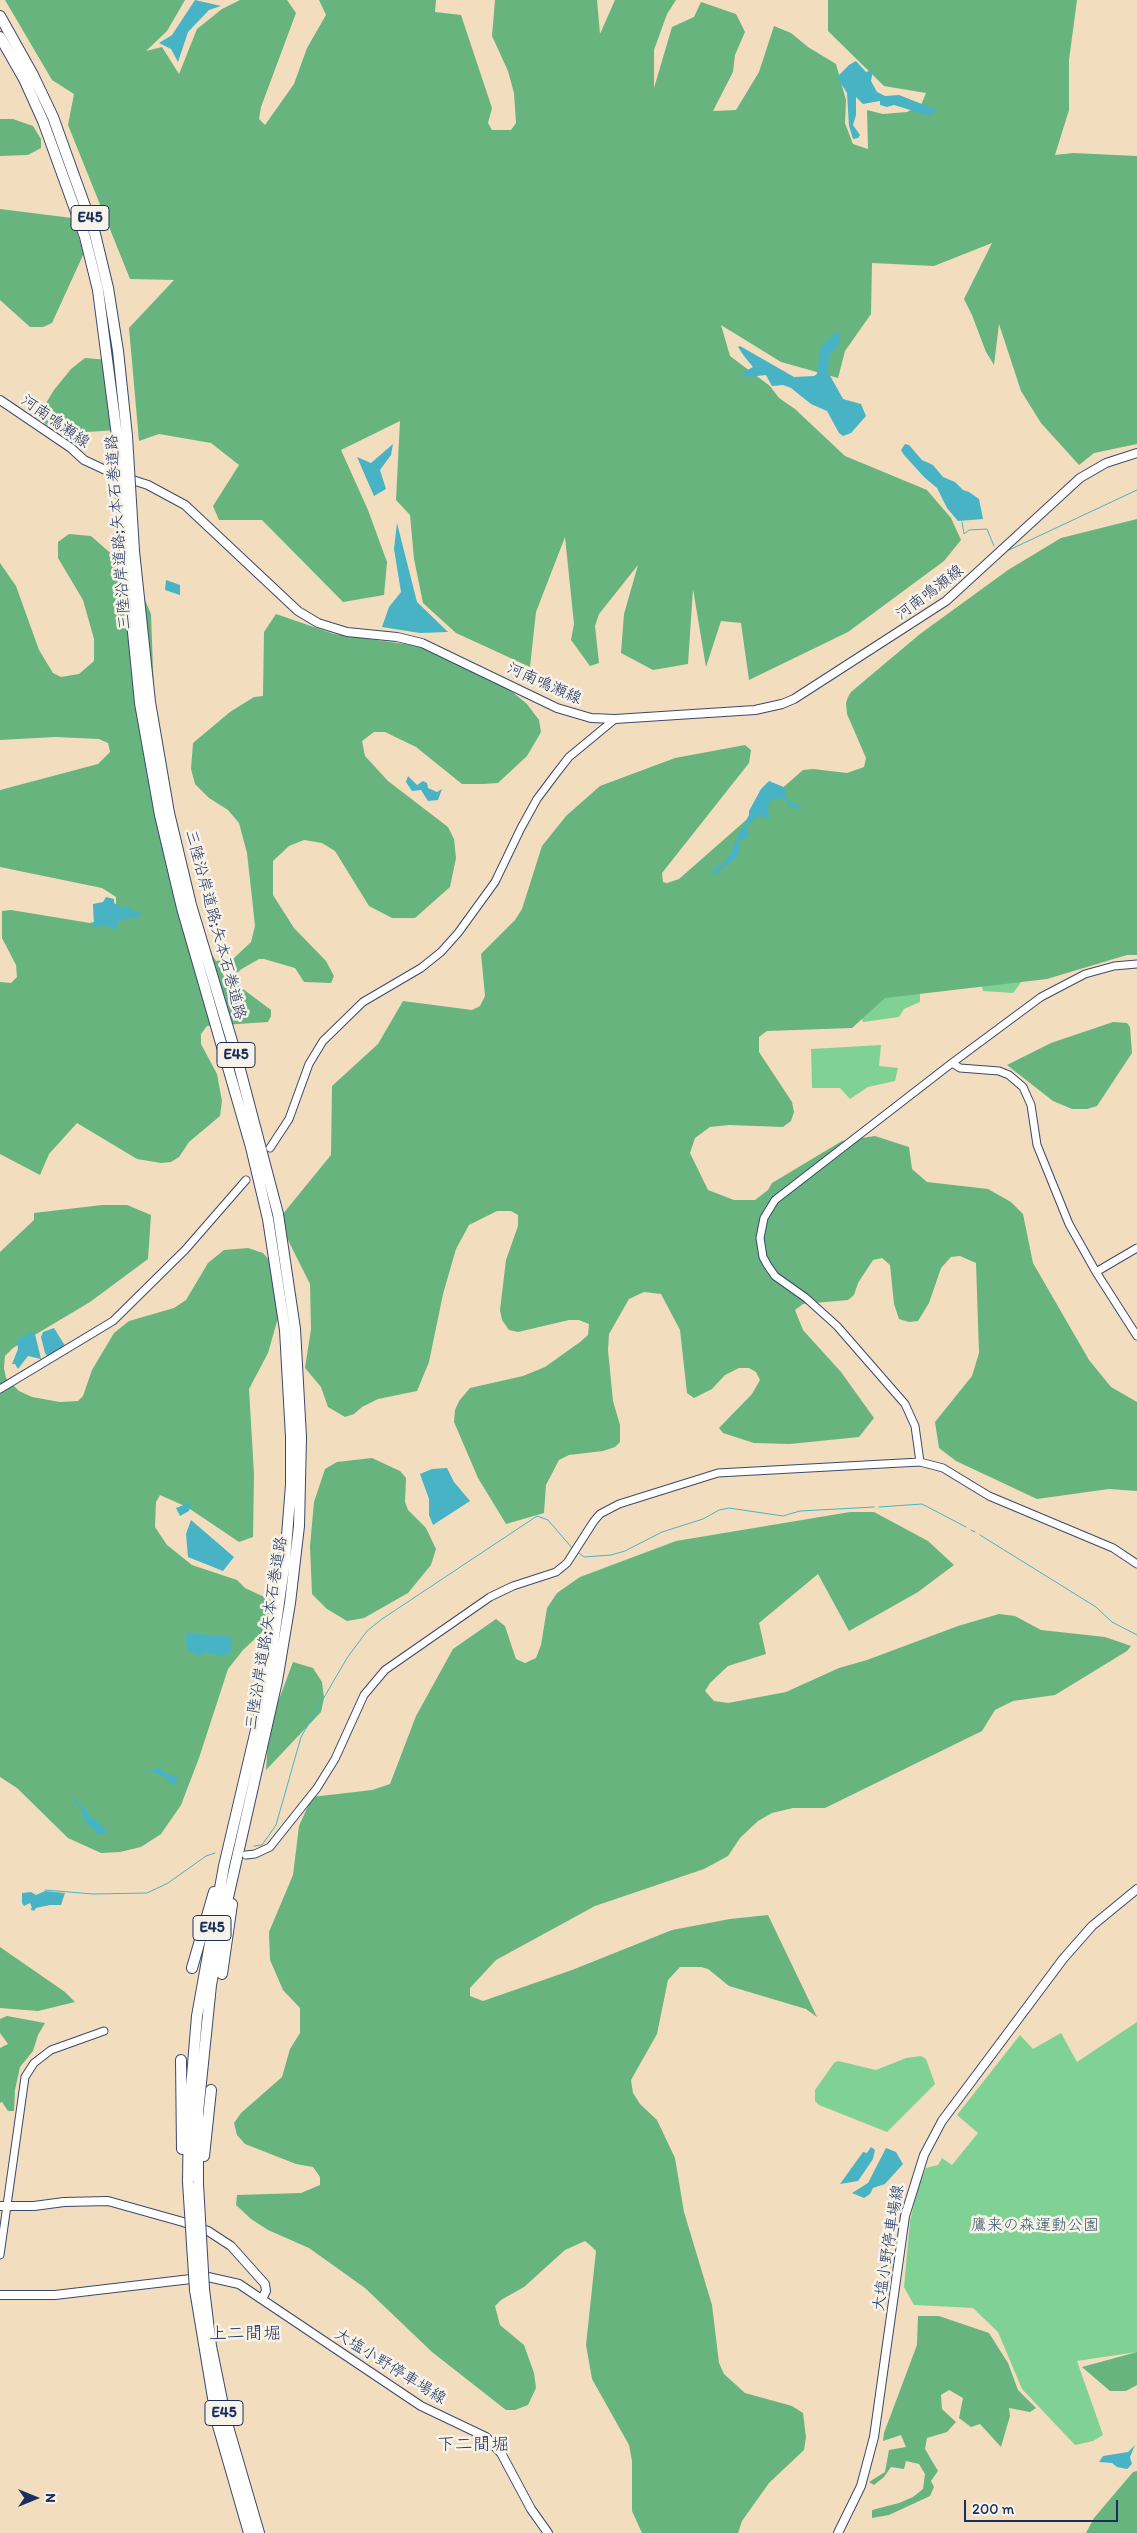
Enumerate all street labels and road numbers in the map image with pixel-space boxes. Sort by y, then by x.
road number: E45 [71,206,109,230]
street label: 河南鳴瀬線 [17,391,93,453]
street label: 三陸沿岸道路;矢本石巻道路 [103,434,135,630]
street label: 河南鳴瀬線 [892,561,968,625]
street label: 河南鳴瀬線 [504,659,584,709]
street label: 三陸沿岸道路;矢本石巻道路 [180,828,250,1022]
road number: E45 [217,1042,255,1068]
street label: 三陸沿岸道路;矢本石巻道路 [242,1535,292,1731]
road number: E45 [193,1916,231,1940]
street label: 大塩小野停車場線 [870,2183,908,2313]
street label: 大塩小野停車場線 [331,2325,449,2409]
road number: E45 [205,2400,243,2426]

